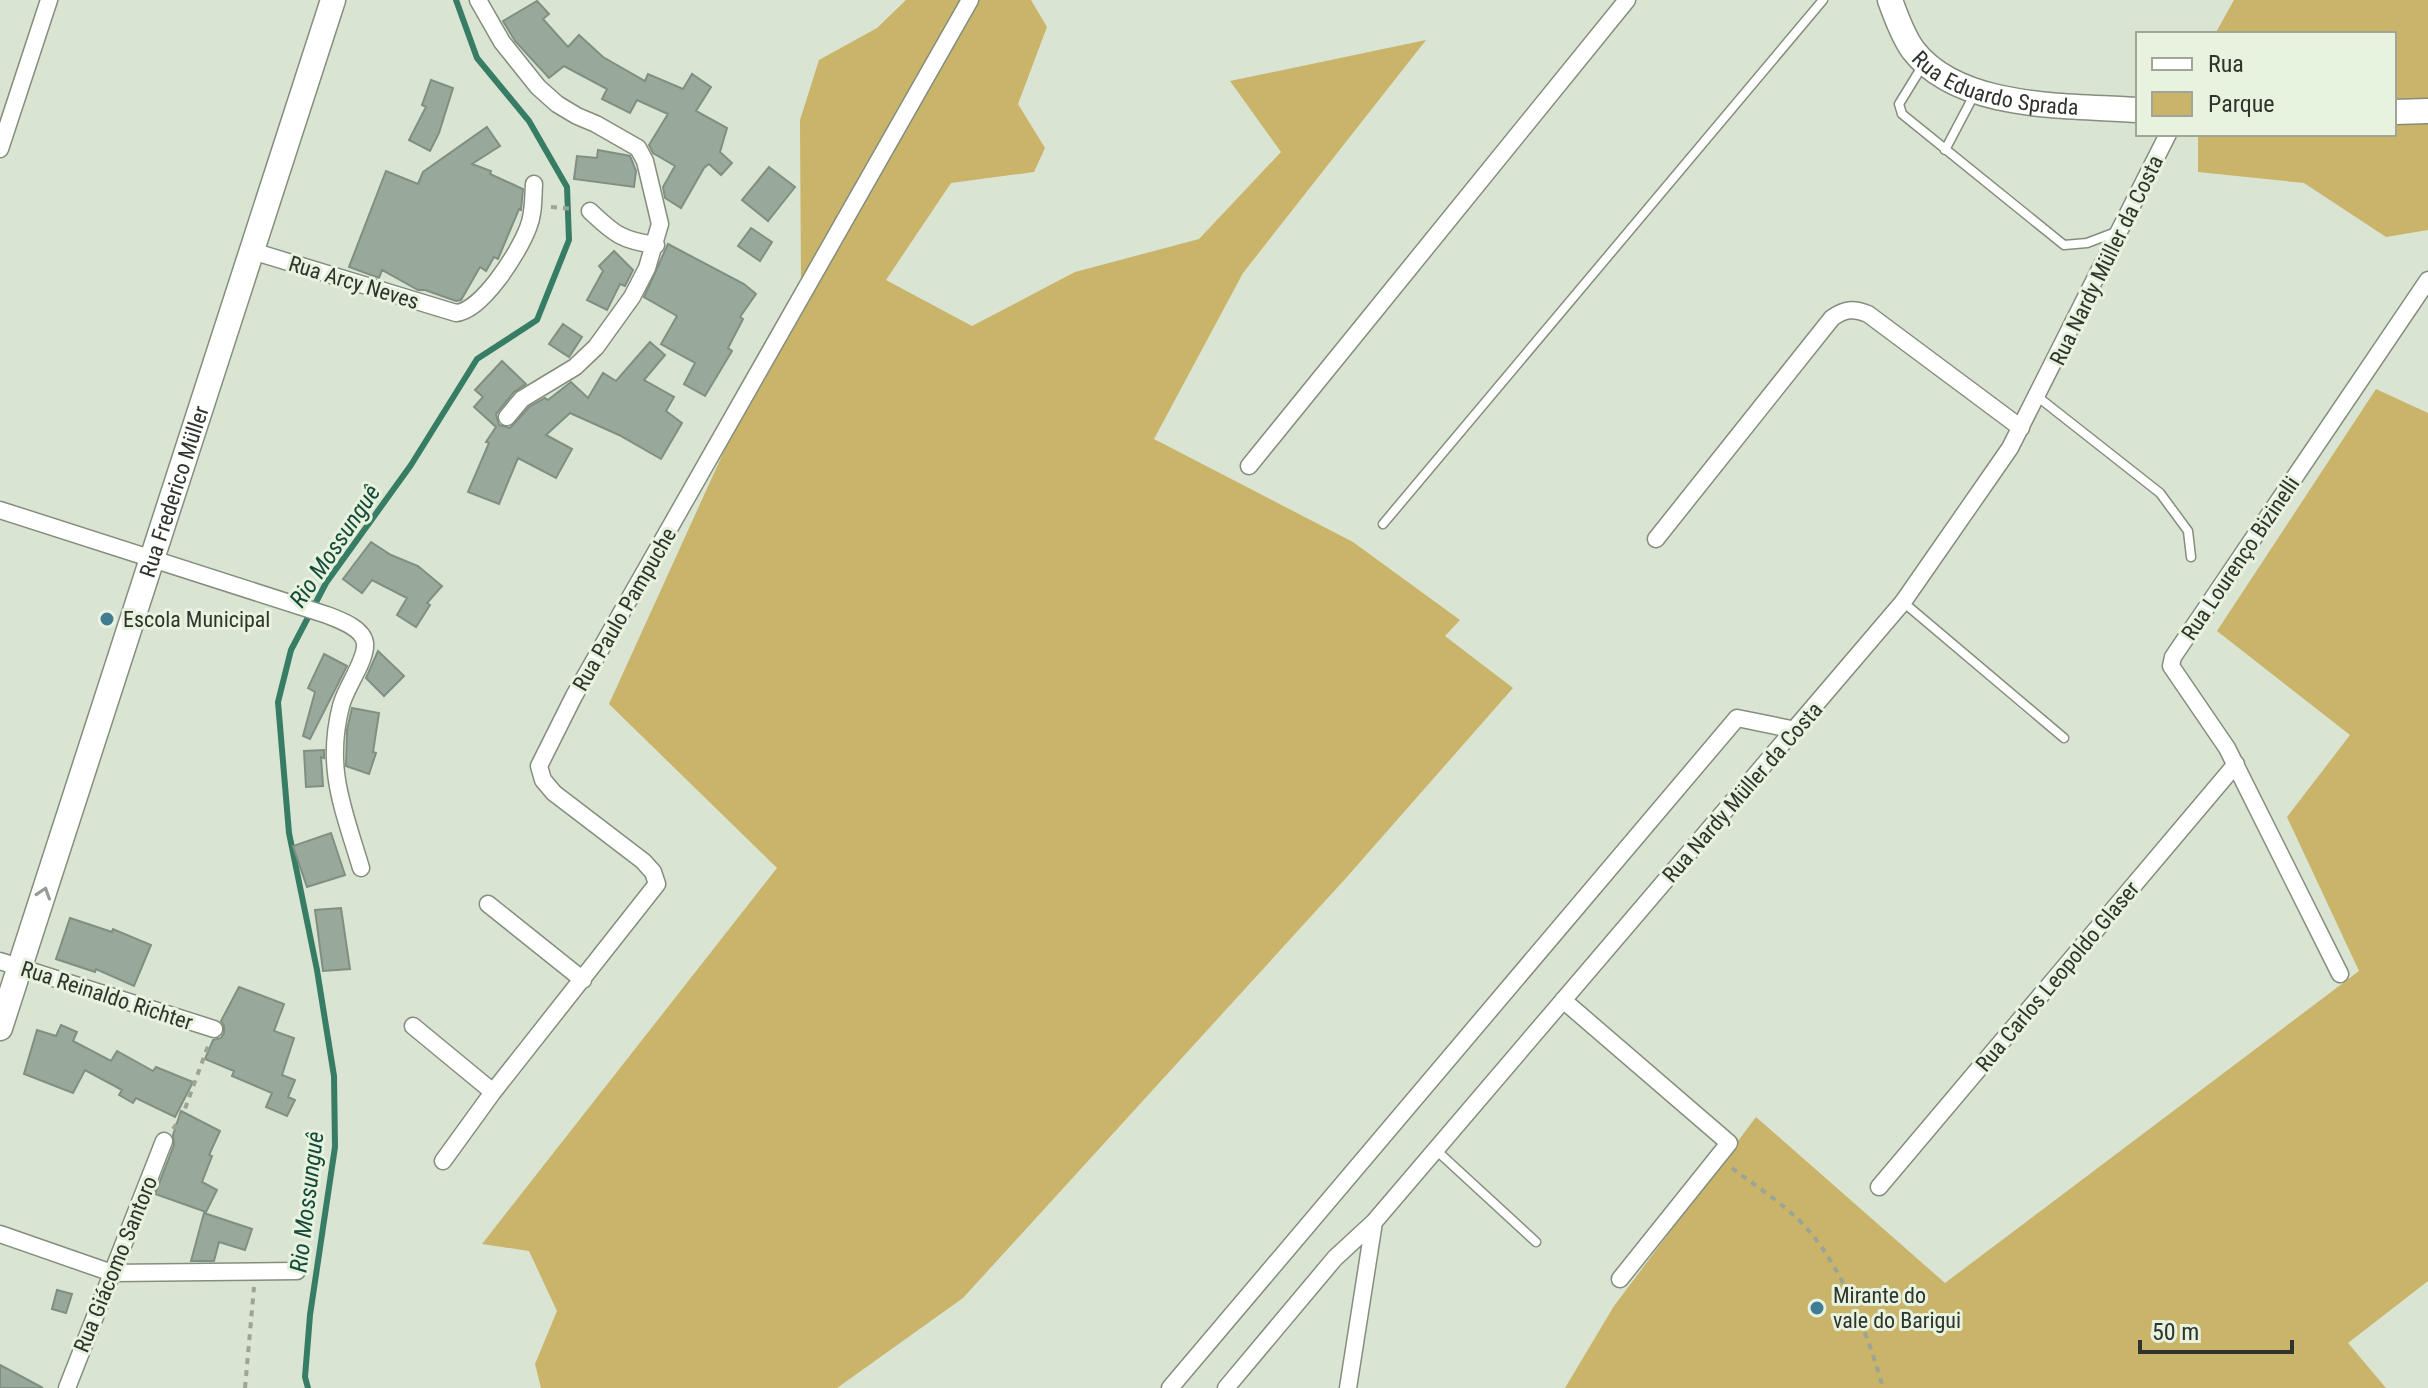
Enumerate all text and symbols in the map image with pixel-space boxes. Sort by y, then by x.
legend [2136,32,2396,136]
street label: Rua Eduardo Sprada [1907,46,2079,120]
text: Rua [2208,50,2244,78]
text: Parque [2208,90,2275,118]
street label: Rua Nardy Müller da Costa [2045,151,2168,369]
street label: Rua Arcy Neves [286,251,422,314]
street label: Rua Frederico Müller [135,402,214,580]
street label: Rua Lourenço Bizinelli [2176,472,2304,645]
water label: Rio Mossunguê [284,479,386,612]
street label: Rua Paulo Pampuche [568,523,681,695]
place label: Escola Municipal [123,607,270,632]
marker: Escola Municipal [98,610,116,628]
street label: Rua Nardy Müller da Costa [1657,697,1827,887]
street label: Rua Carlos Leopoldo Glaser [1971,876,2144,1076]
one-way arrow [35,886,51,900]
street label: Rua Reinaldo Richter [18,956,196,1035]
water label: Rio Mossunguê [284,1130,330,1274]
street label: Rua Giácomo Santoro [69,1172,162,1356]
place label: Mirante do vale do Barigui [1833,1283,1961,1333]
marker: Mirante do vale do Barigui [1808,1299,1826,1317]
scale bar [2140,1304,2292,1354]
text: 50 m [2152,1318,2199,1346]

